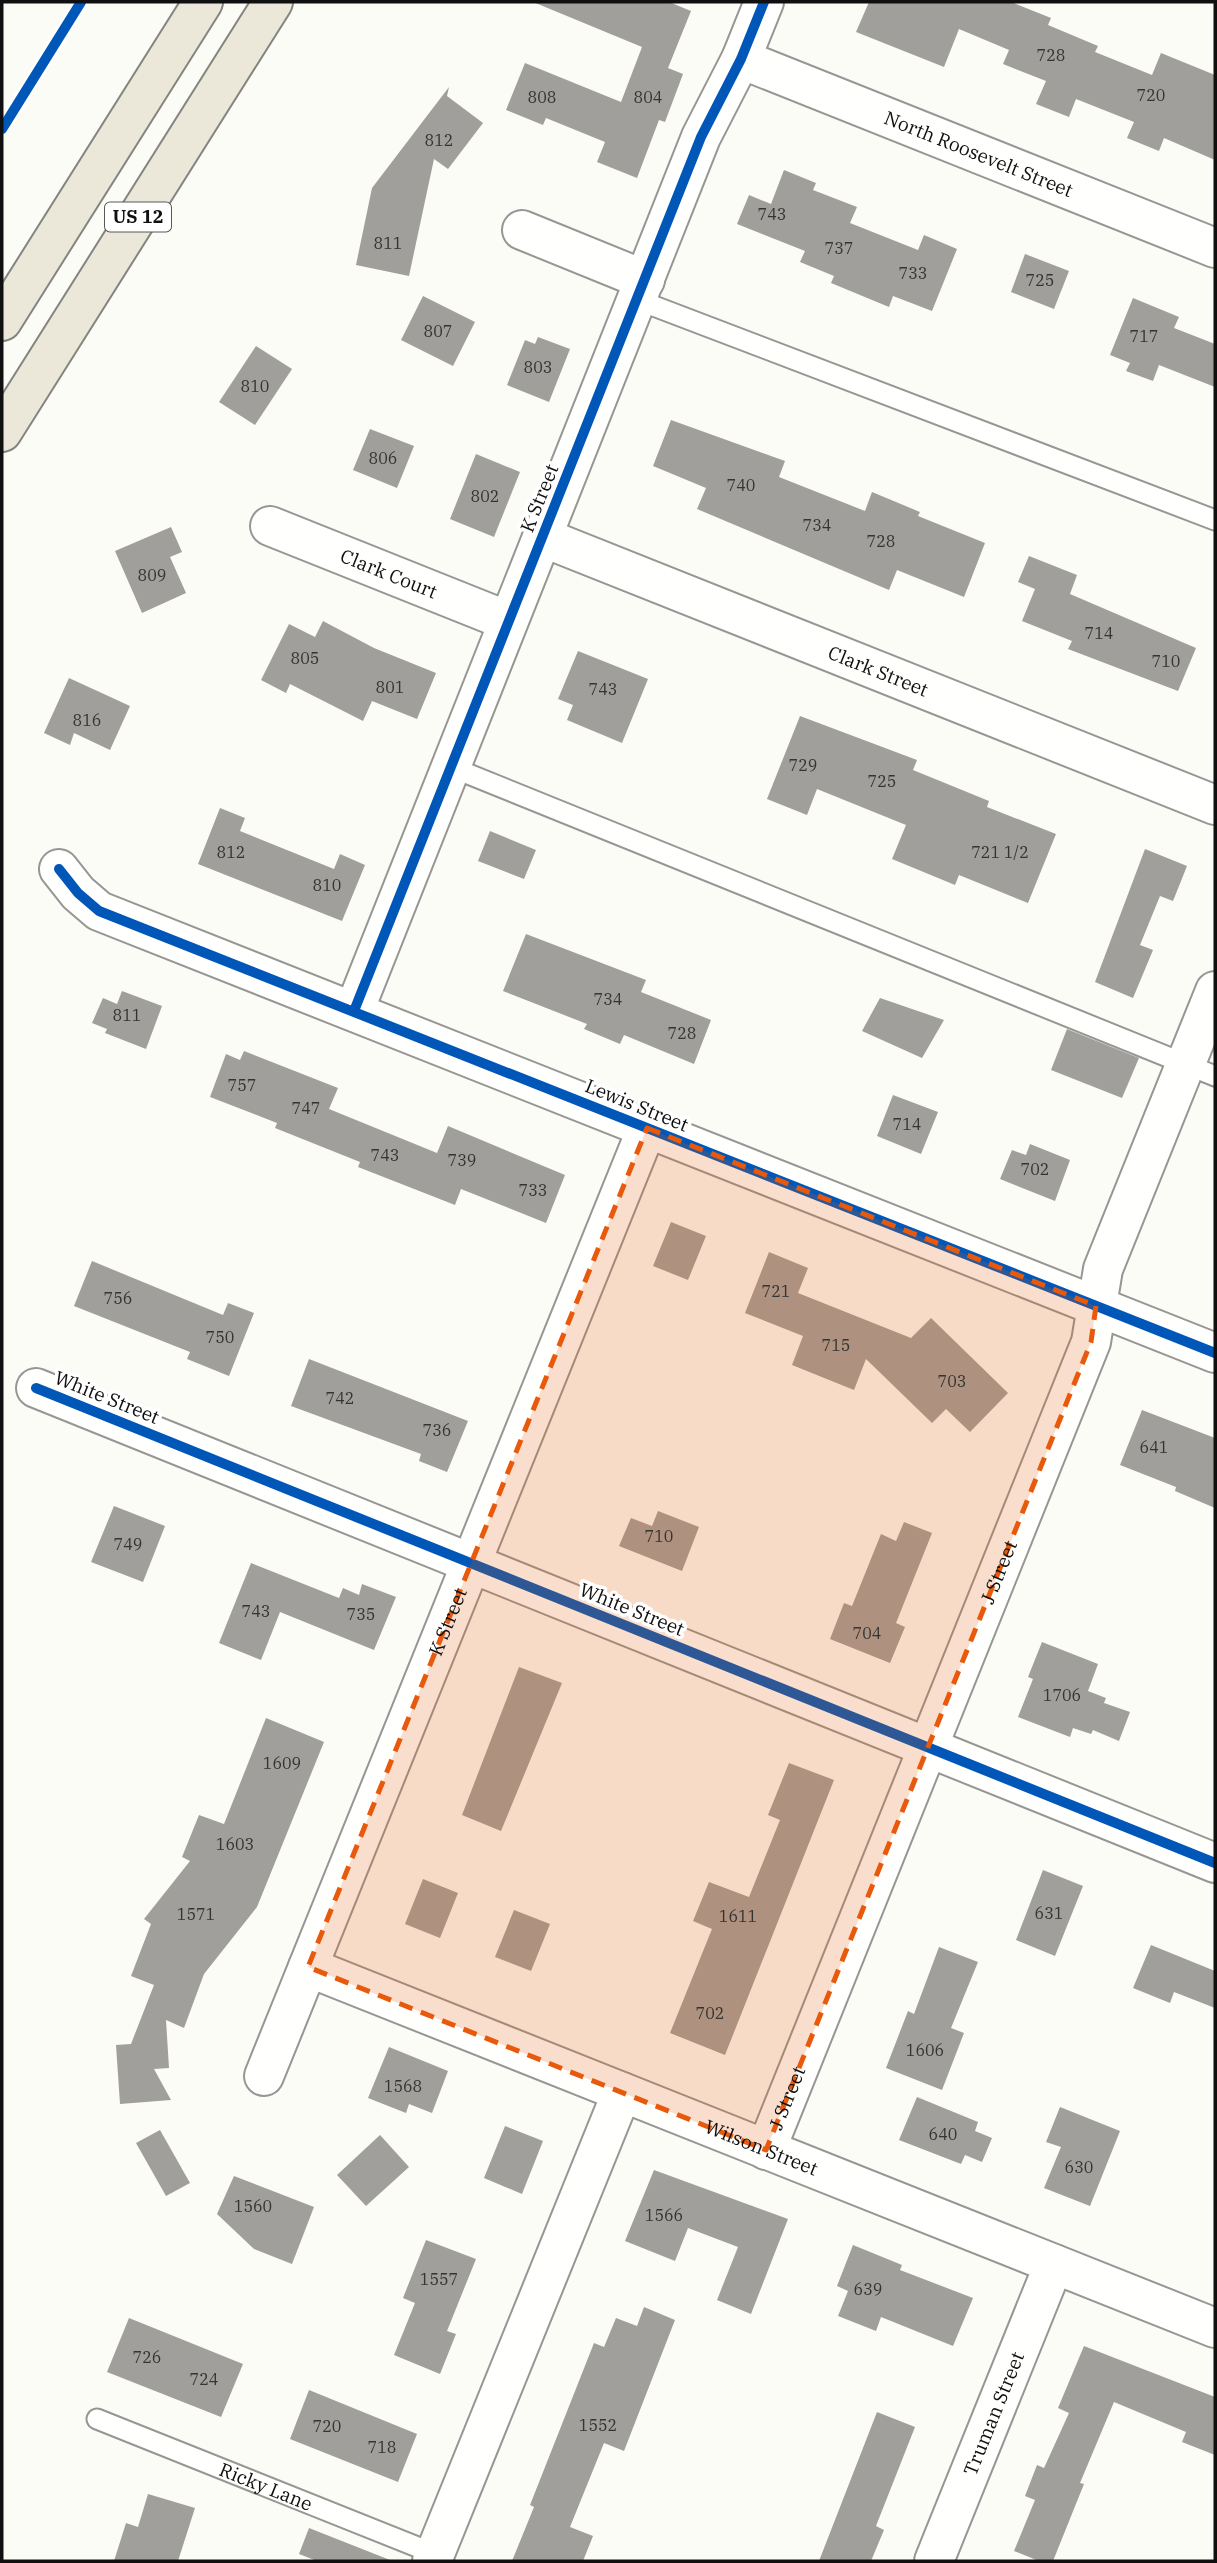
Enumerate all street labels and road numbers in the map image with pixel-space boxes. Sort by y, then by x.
street label: North Roosevelt Street [881,105,1077,202]
road number: US 12 [105,202,171,232]
street label: K Street [515,460,564,536]
street label: Clark Court [337,543,441,604]
street label: Clark Street [825,640,932,702]
street label: Lewis Street [582,1073,692,1137]
street label: White Street [51,1365,163,1429]
street label: J Street [975,1536,1022,1607]
street label: White Street [576,1577,688,1641]
street label: K Street [423,1584,472,1659]
street label: J Street [763,2062,811,2133]
street label: Wilson Street [701,2114,822,2181]
street label: Truman Street [958,2348,1029,2479]
street label: Ricky Lane [216,2457,316,2516]

